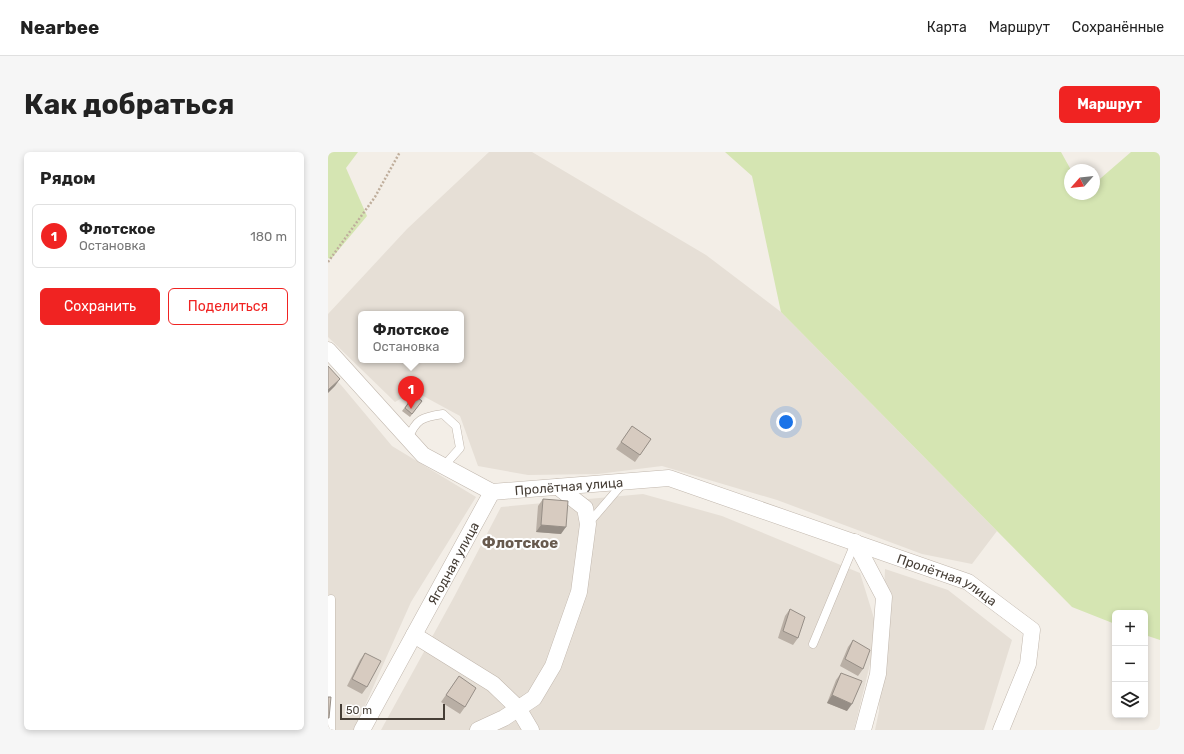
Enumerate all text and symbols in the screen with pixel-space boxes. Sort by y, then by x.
text: Nearbee [20,16,99,39]
text: Карта [927,19,967,36]
text: Маршрут [989,19,1050,36]
text: Сохранённые [1072,19,1164,36]
button: Маршрут [1059,86,1160,123]
text: Как добраться [24,88,234,121]
north arrow [1064,164,1100,200]
text: Рядом [40,168,96,188]
text: Флотское [79,220,155,238]
text: 1 [51,229,57,244]
text: 180 m [250,229,287,244]
text: Остановка [79,238,146,253]
button: Сохранить [40,288,160,325]
button: Поделиться [168,288,288,325]
popup [358,311,464,363]
text: Флотское [373,321,449,339]
text: Остановка [373,339,439,354]
pin: 1 [398,376,424,409]
your location [776,412,796,432]
street label: Пролётная улица [514,474,624,498]
street label: Ягодная улица [424,519,482,607]
district label: Флотское [482,534,558,552]
street label: Пролётная улица [895,550,1000,609]
map controls [1112,610,1148,718]
button: + [1112,610,1148,646]
button: − [1112,646,1148,682]
button: layers [1112,682,1148,718]
scale bar [340,702,445,721]
text: 50 m [346,704,372,717]

